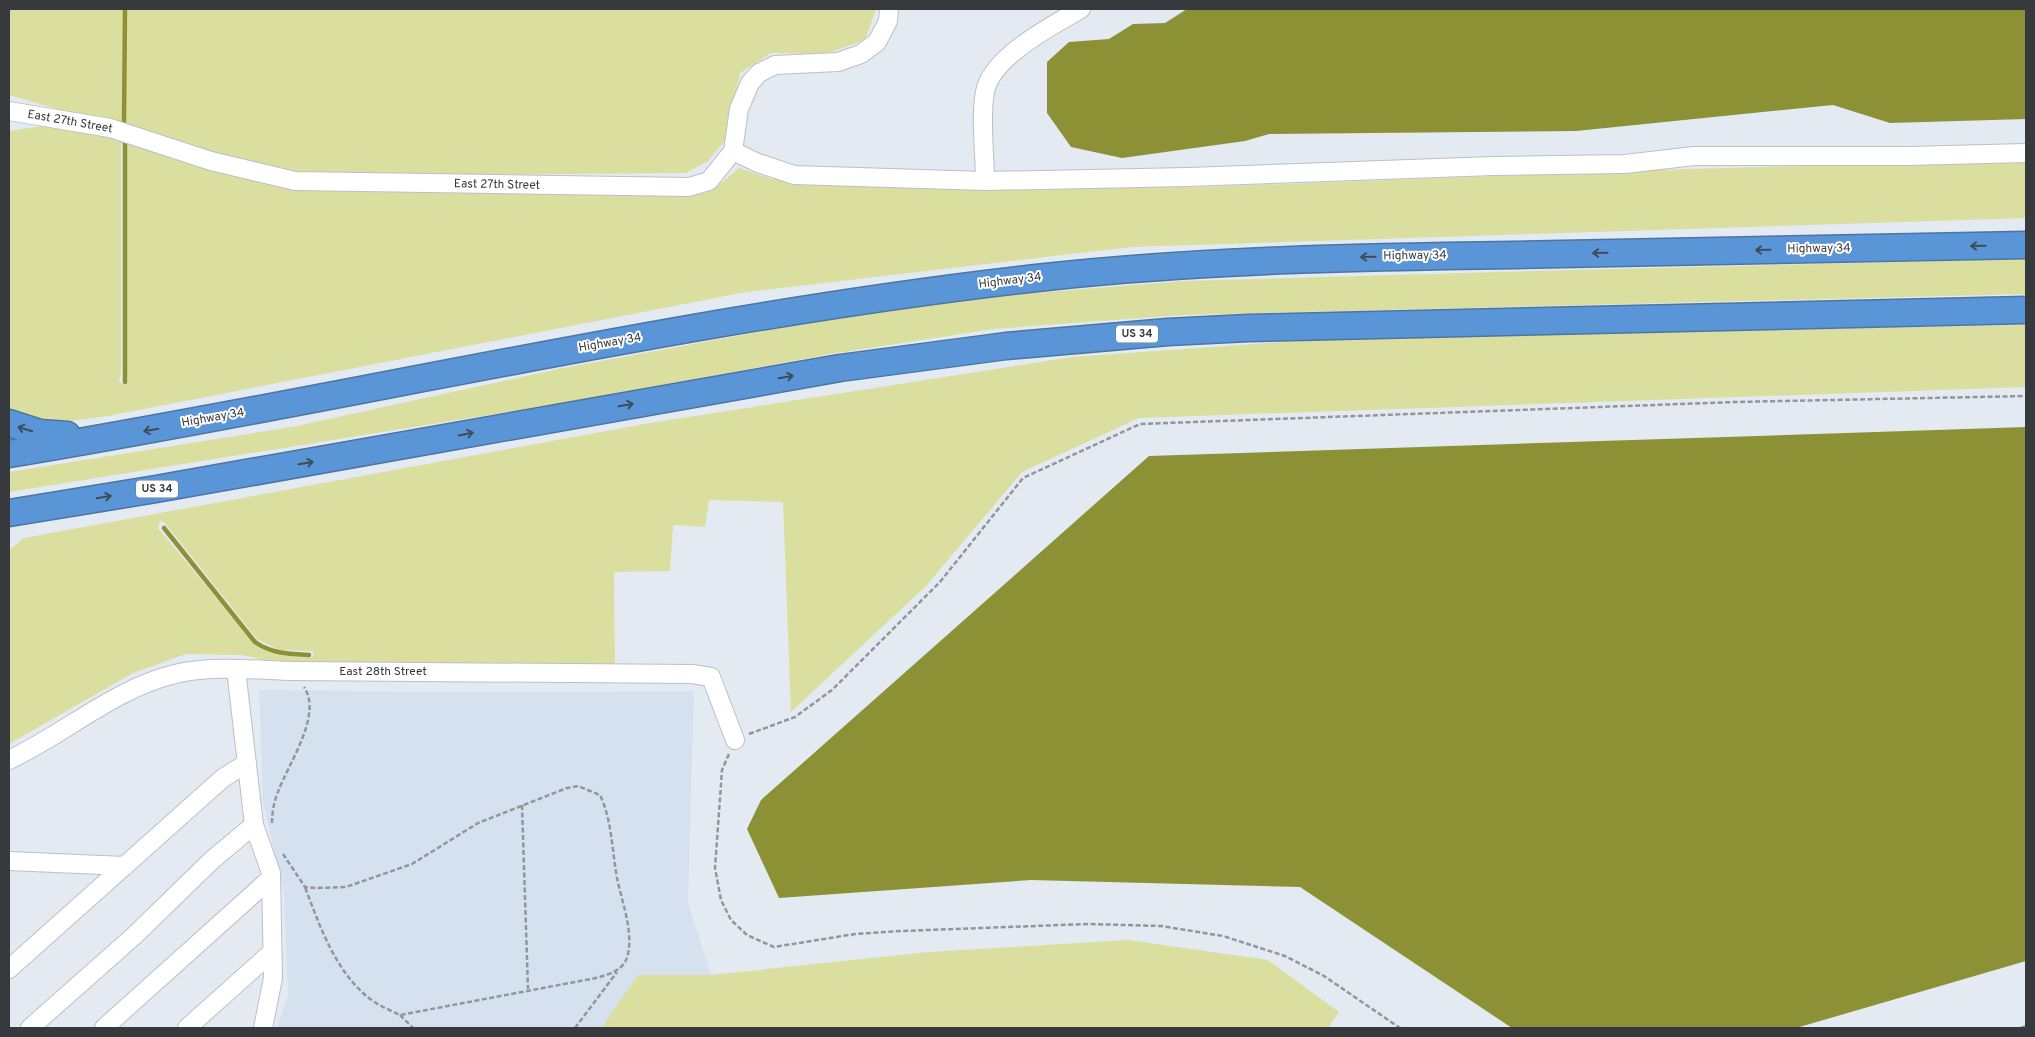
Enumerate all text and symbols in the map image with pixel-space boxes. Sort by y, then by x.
street label: East 27th Street [26,107,114,137]
street label: East 27th Street [454,176,540,194]
street label: Highway 34 [1787,240,1851,258]
one-way arrow [1970,241,1986,251]
one-way arrow [1755,245,1771,255]
street label: Highway 34 [1383,247,1447,265]
one-way arrow [1592,248,1608,258]
one-way arrow [1360,252,1376,262]
street label: Highway 34 [978,269,1042,293]
road number: US 34 [1116,326,1158,342]
street label: Highway 34 [577,330,643,356]
one-way arrow [778,371,794,381]
one-way arrow [618,399,634,409]
street label: Highway 34 [180,405,246,431]
one-way arrow [17,423,33,433]
one-way arrow [143,425,159,435]
one-way arrow [458,429,474,439]
one-way arrow [298,457,314,467]
road number: US 34 [136,480,178,498]
one-way arrow [95,492,111,502]
street label: East 28th Street [339,664,427,680]

